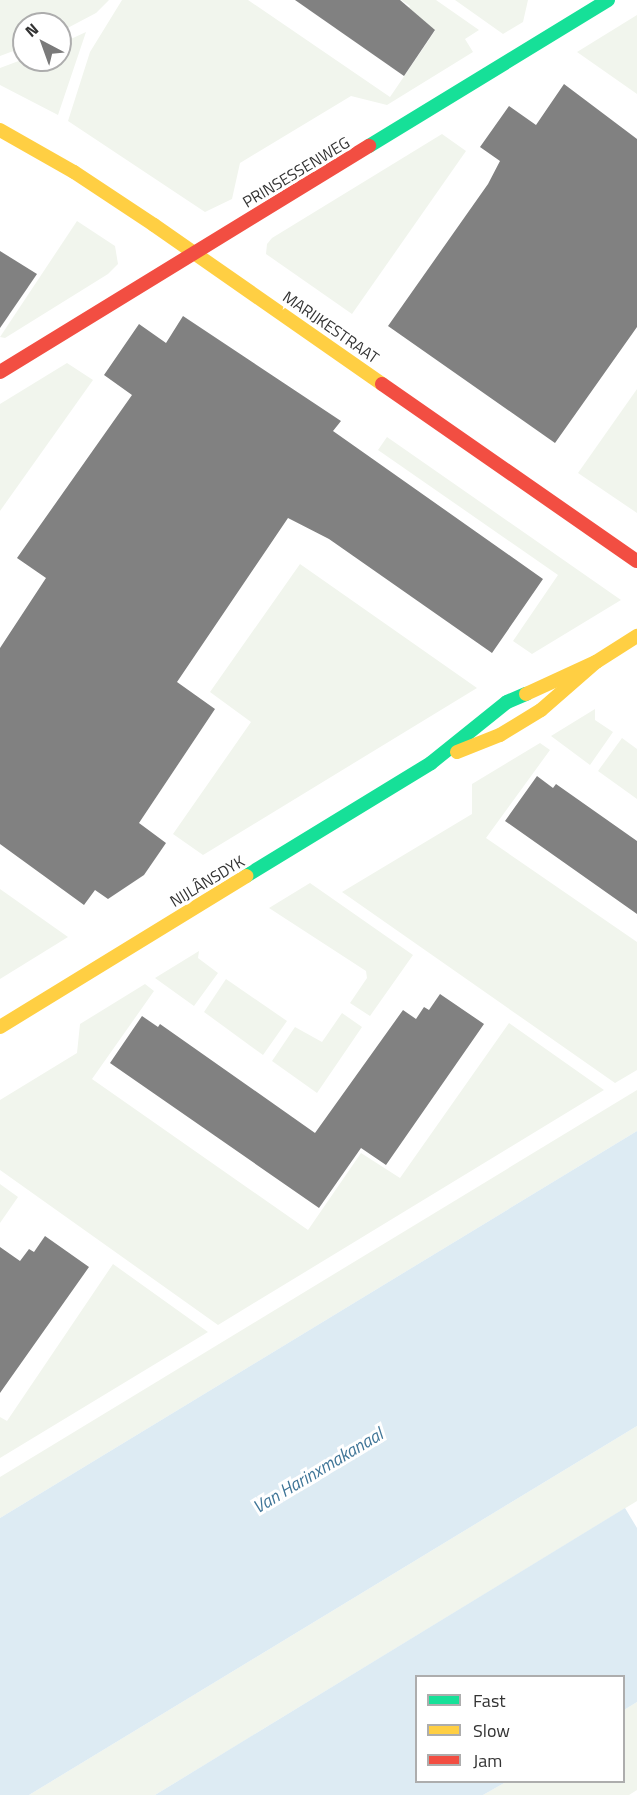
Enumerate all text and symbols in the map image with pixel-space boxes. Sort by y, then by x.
north arrow [12,12,72,72]
text: N [19,17,44,43]
street label: PRINSESSENWEG [239,133,353,211]
street label: MARIJKESTRAAT [279,287,383,367]
street label: NIJLÂNSDYK [166,851,248,911]
water label: Van Harinxmakanaal [249,1424,387,1518]
legend [415,1675,625,1783]
text: Fast [473,1687,506,1714]
text: Slow [473,1717,510,1744]
text: Jam [473,1747,502,1774]

